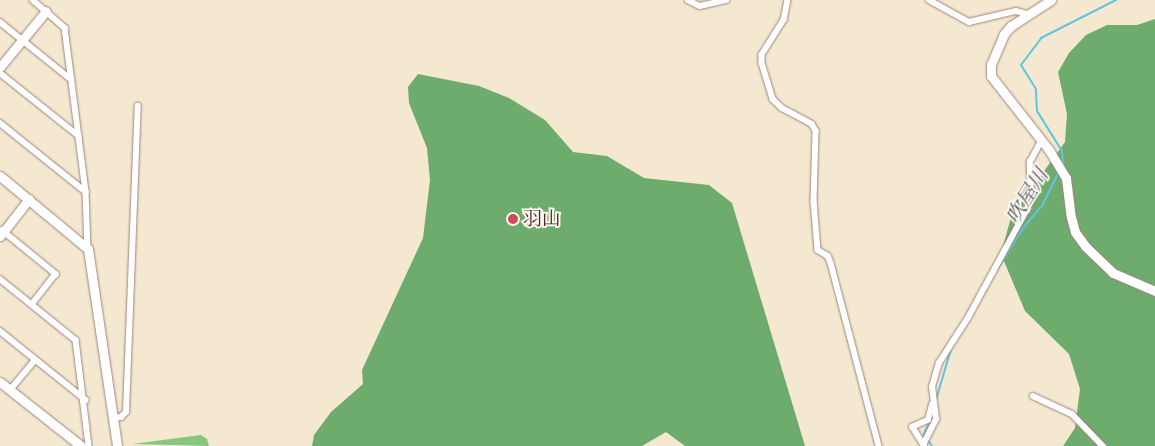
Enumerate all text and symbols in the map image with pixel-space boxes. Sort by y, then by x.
water label: 吹屋川 [1001,164,1053,228]
place label: 羽山 [523,208,561,230]
marker: 羽山 [507,213,519,225]

